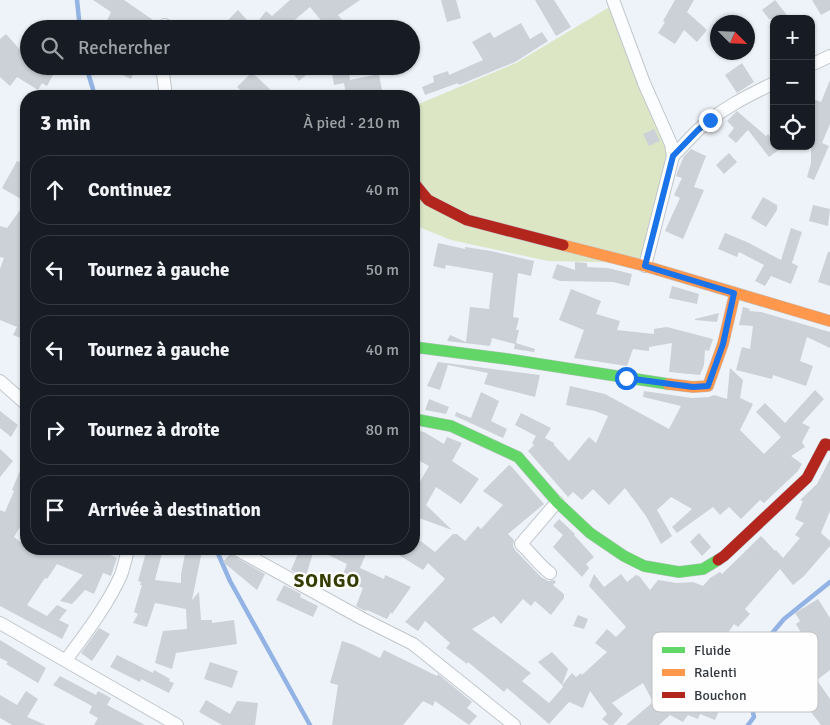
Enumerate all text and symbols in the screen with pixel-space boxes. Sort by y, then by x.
north arrow [710,15,755,60]
map controls [770,15,815,150]
button: + [770,15,815,60]
search box [20,20,420,75]
icon: search [38,34,66,62]
text: Rechercher [78,36,170,60]
button: − [770,60,815,105]
button: locate [770,105,815,150]
route end [699,109,722,132]
text: 3 min [40,110,91,136]
text: À pied · 210 m [303,113,400,133]
icon: ahead [41,176,69,204]
text: Continuez [88,178,171,202]
text: 40 m [365,180,399,200]
icon: left [41,256,69,284]
text: Tournez à gauche [88,258,229,282]
text: 50 m [365,260,399,280]
icon: left [41,336,69,364]
text: Tournez à gauche [88,338,229,362]
text: 40 m [365,340,399,360]
route start [615,367,638,390]
icon: right [41,416,69,444]
text: Tournez à droite [88,418,220,442]
text: 80 m [365,420,399,440]
icon: arrive [41,496,69,524]
text: Arrivée à destination [88,498,261,522]
district label: SONGO [294,569,360,593]
legend [652,632,818,712]
text: Fluide [694,642,731,659]
text: Ralenti [694,664,737,681]
text: Bouchon [694,687,747,704]

